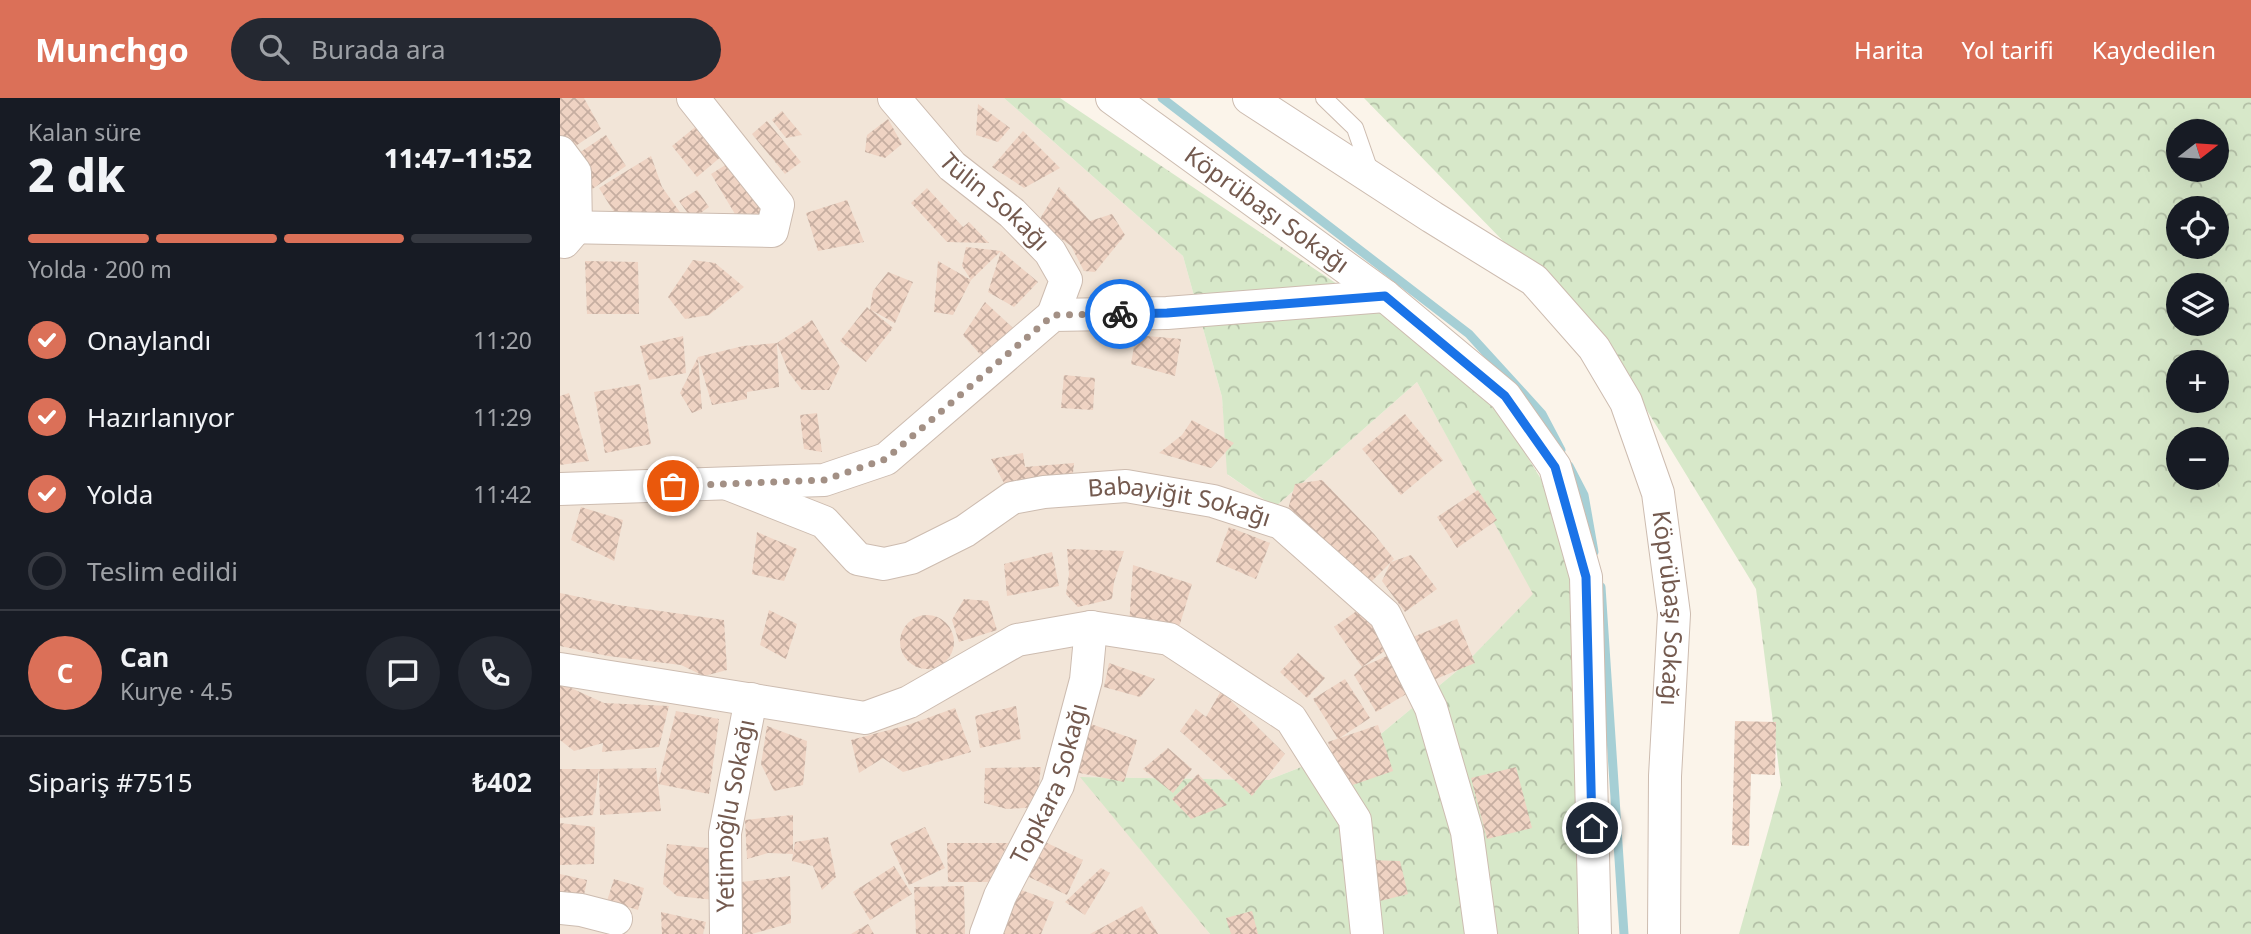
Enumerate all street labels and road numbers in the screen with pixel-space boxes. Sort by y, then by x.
street label: Köprübaşı Sokağı [1178,138,1357,280]
street label: Tülin Sokağı [933,145,1058,257]
street label: Babayiğit Sokağı [1086,468,1275,534]
street label: Köprübaşı Sokağı [1645,508,1692,707]
street label: Topkara Sokağı [1002,699,1094,869]
street label: Yetimoğlu Sokağı [707,716,762,913]

